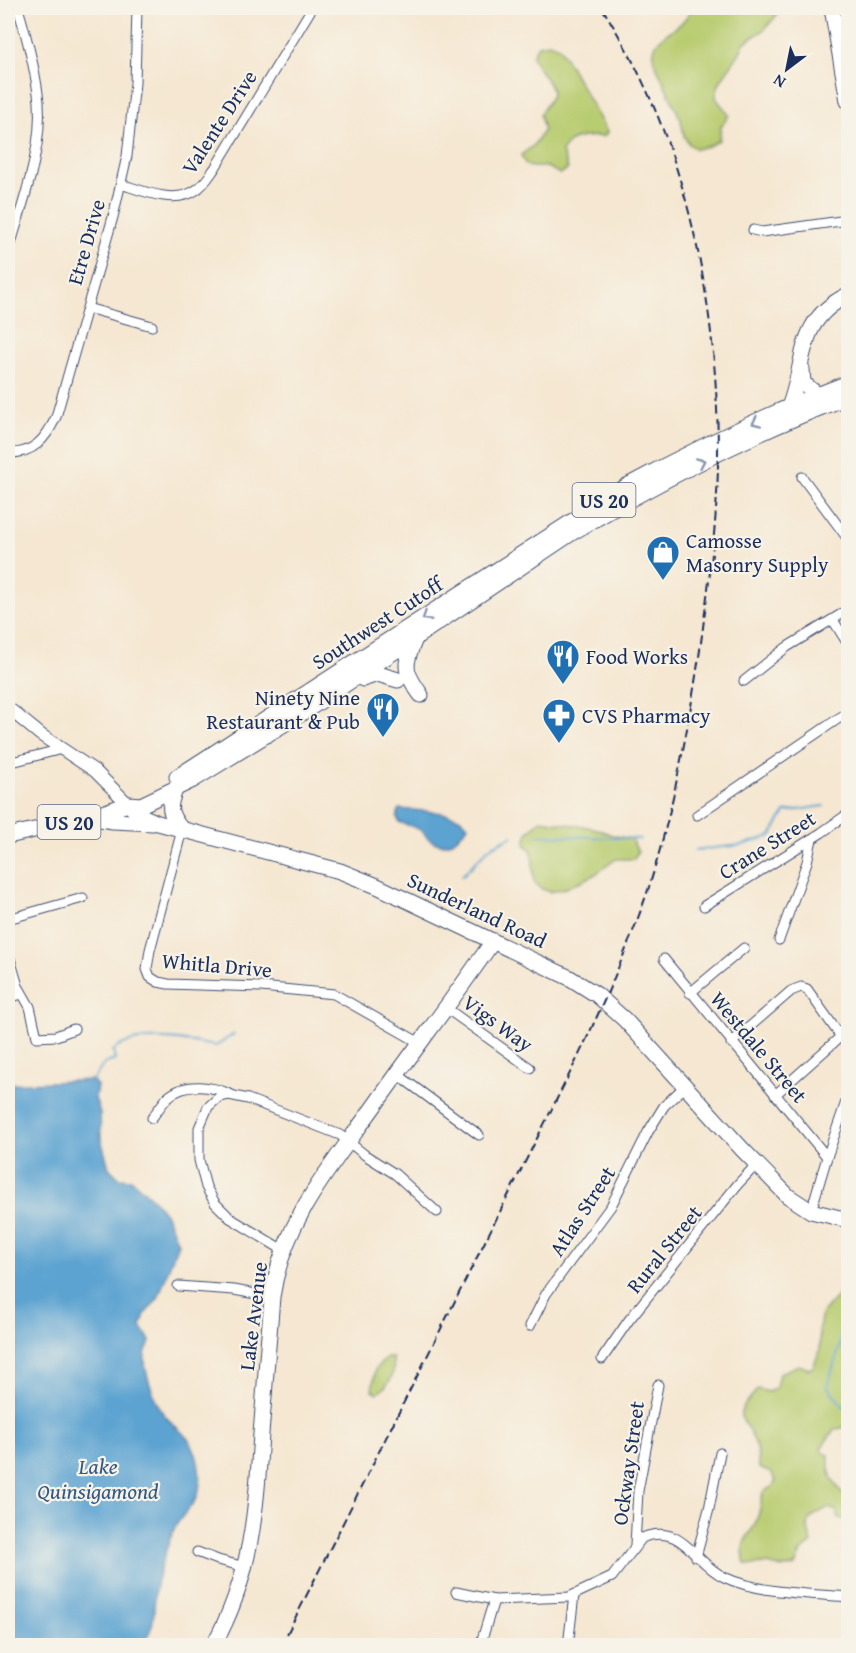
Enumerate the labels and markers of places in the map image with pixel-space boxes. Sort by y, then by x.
place label: Camosse Masonry Supply [686,525,829,580]
shop icon: Camosse Masonry Supply [645,534,681,581]
restaurant icon: Food Works [545,638,581,685]
place label: Food Works [586,641,688,672]
place label: Ninety Nine Restaurant & Pub [206,682,360,737]
restaurant icon: Ninety Nine Restaurant & Pub [365,691,401,738]
pharmacy icon: CVS Pharmacy [541,697,577,744]
place label: CVS Pharmacy [582,700,711,731]

